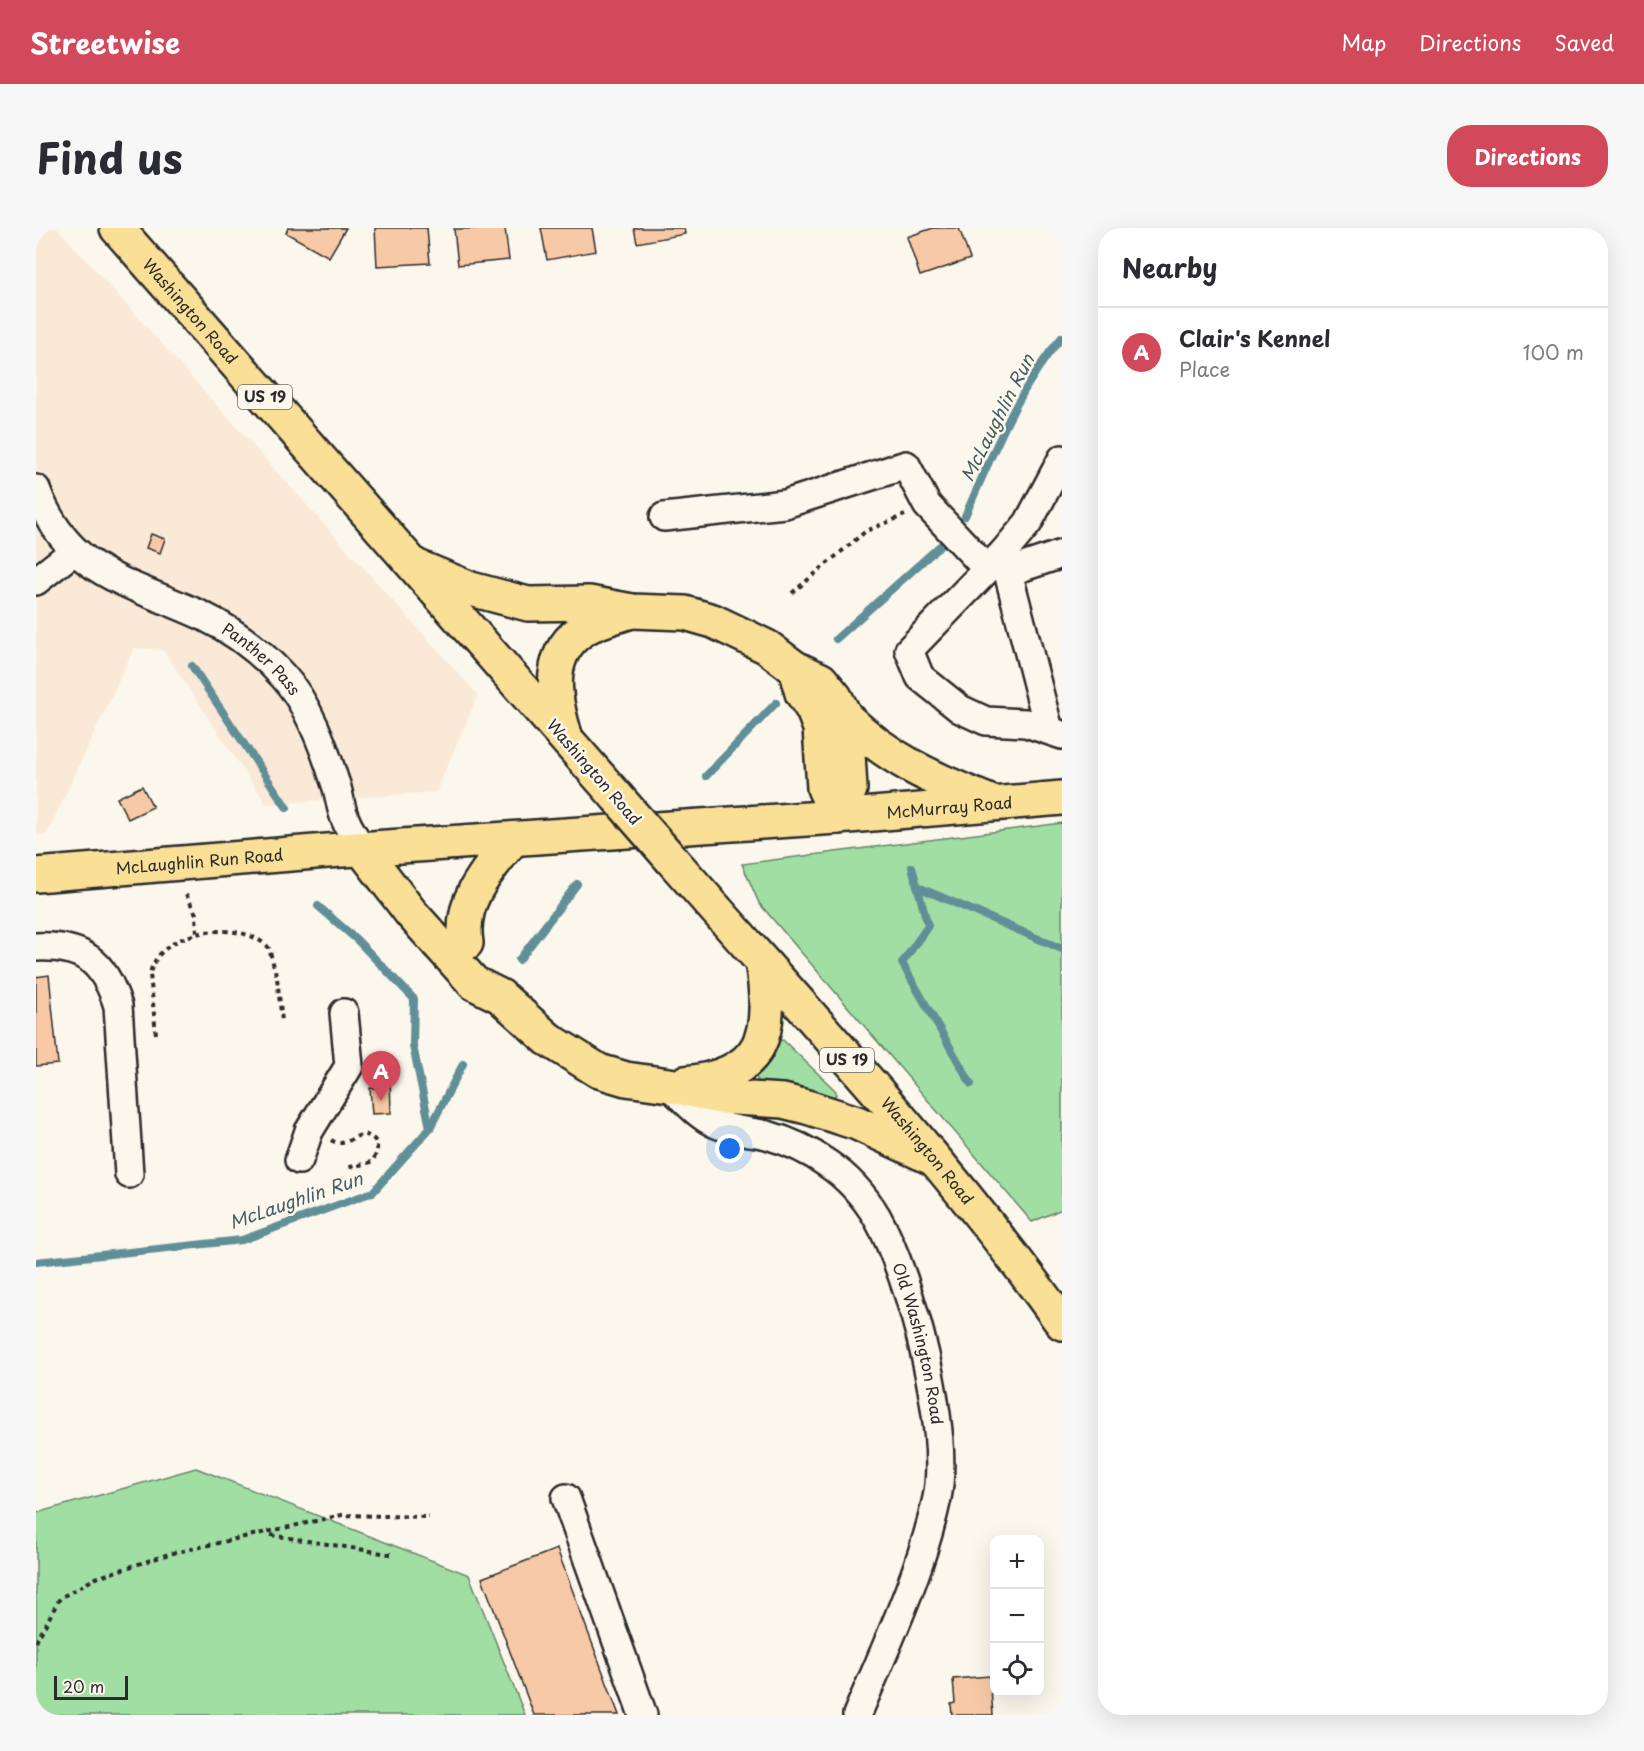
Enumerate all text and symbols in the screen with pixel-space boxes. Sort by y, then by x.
text: Streetwise [30,21,180,64]
text: Map [1341,26,1386,58]
text: Directions [1419,26,1521,58]
text: Saved [1554,26,1614,58]
text: Find us [36,125,183,188]
button: Directions [1447,125,1608,187]
text: Nearby [1122,248,1217,287]
street label: Washington Road [138,253,244,369]
text: Clair's Kennel [1179,321,1330,354]
text: A [1134,337,1149,367]
text: 100 m [1523,337,1584,367]
water label: McLaughlin Run [953,348,1041,486]
text: Place [1179,354,1230,384]
road number: US 19 [238,385,292,409]
street label: Panther Pass [218,616,307,700]
street label: Washington Road [542,713,648,830]
street label: McMurray Road [886,789,1013,824]
street label: McLaughlin Run Road [115,842,284,879]
road number: US 19 [820,1048,874,1072]
pin: A [362,1052,400,1101]
street label: Washington Road [876,1091,980,1209]
your location [715,1134,744,1163]
water label: McLaughlin Run [225,1164,367,1235]
street label: Old Washington Road [887,1259,950,1426]
map controls [990,1535,1044,1697]
button: + [990,1535,1044,1589]
button: − [990,1589,1044,1643]
button: locate [990,1643,1044,1697]
scale bar [54,1673,128,1700]
text: 20 m [63,1674,104,1698]

